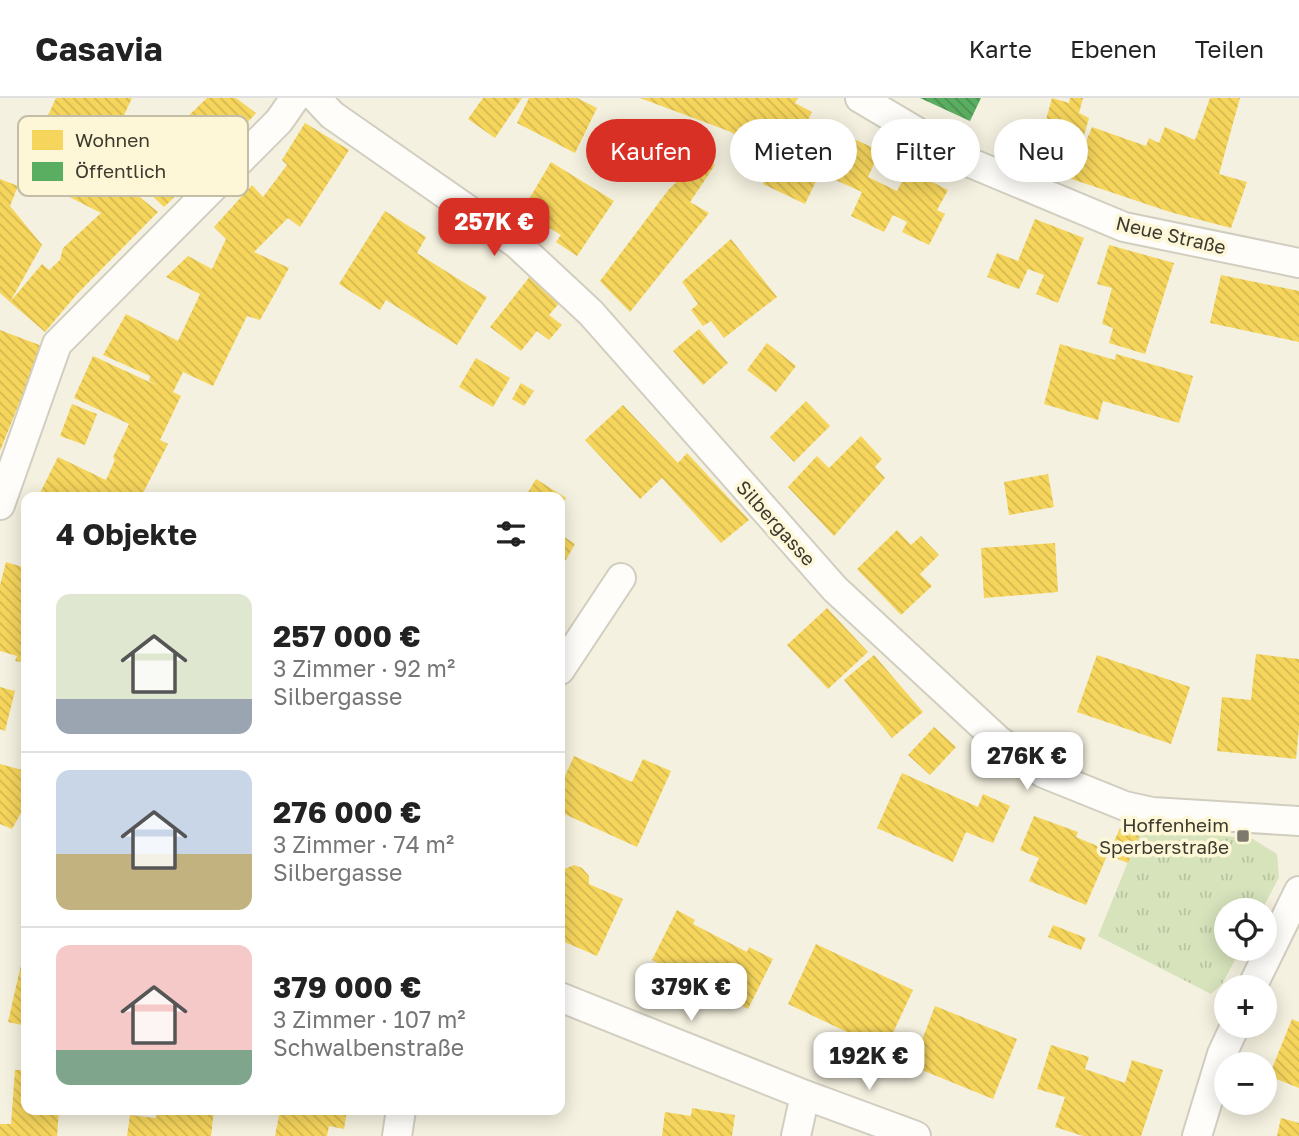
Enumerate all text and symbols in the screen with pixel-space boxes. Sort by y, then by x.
text: Casavia [35,29,163,68]
text: Karte [969,34,1032,63]
text: Ebenen [1070,34,1157,63]
text: Teilen [1195,34,1264,63]
legend [18,116,248,196]
chip: Kaufen [586,119,716,182]
chip: Mieten [730,119,857,182]
chip: Filter [871,119,980,182]
chip: Neu [994,119,1088,182]
text: Wohnen [75,128,150,151]
text: Öffentlich [75,159,166,182]
pin: 257K € [437,198,551,258]
text: 257K € [454,207,534,235]
street label: Neue Straße [1114,211,1228,258]
street label: Silbergasse [732,475,821,570]
icon: filters [492,515,530,553]
text: 4 Objekte [56,516,197,552]
text: 257 000 € [273,618,421,654]
icon: home [112,622,196,706]
text: 3 Zimmer · 92 m² [273,654,455,682]
text: Silbergasse [273,682,402,710]
pin: 276K € [970,732,1084,792]
text: 276K € [987,741,1067,769]
text: 276 000 € [273,794,421,830]
icon: home [112,798,196,882]
place label: Hoffenheim Sperberstraße [1099,813,1229,858]
marker: Hoffenheim Sperberstraße [1235,828,1251,844]
text: 3 Zimmer · 74 m² [273,830,454,858]
text: Silbergasse [273,858,402,886]
map controls [1214,898,1277,1115]
button: locate [1214,898,1277,961]
pin: 379K € [634,964,748,1023]
text: 379 000 € [273,969,421,1005]
text: 379K € [651,972,731,1000]
icon: home [112,973,196,1057]
button: + [1214,975,1277,1038]
text: 3 Zimmer · 107 m² [273,1005,466,1033]
pin: 192K € [812,1032,926,1092]
text: Schwalbenstraße [273,1033,464,1061]
text: 192K € [829,1041,909,1069]
button: − [1214,1052,1277,1115]

